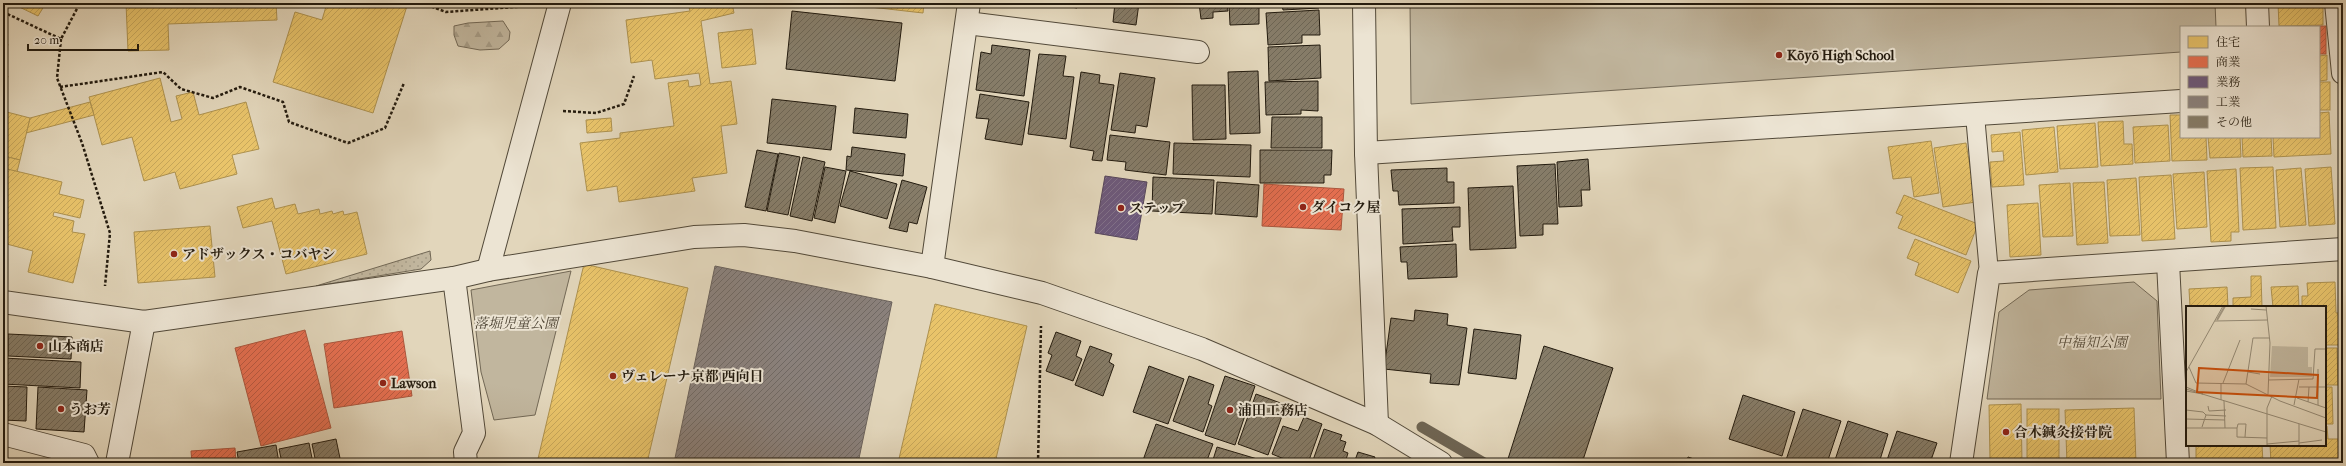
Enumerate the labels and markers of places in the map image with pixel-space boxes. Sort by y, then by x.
place label: Kōyō High School [1787,47,1895,64]
marker: Kōyō High School [1774,50,1784,60]
place label: ダイコク屋 [1311,199,1380,216]
place label: ステップ [1129,200,1185,217]
marker: ダイコク屋 [1298,202,1308,212]
marker: ステップ [1116,203,1126,213]
place label: アドザックス・コバヤシ [182,246,335,263]
marker: アドザックス・コバヤシ [169,249,179,259]
place label: 山本商店 [48,338,104,355]
marker: 山本商店 [35,341,45,351]
place label: ヴェレーナ京都 西向日 [621,368,763,385]
marker: ヴェレーナ京都 西向日 [608,371,618,381]
place label: Lawson [391,375,437,392]
marker: Lawson [378,378,388,388]
place label: うお芳 [69,401,111,418]
place label: 浦田工務店 [1238,402,1308,419]
marker: うお芳 [56,404,66,414]
marker: 浦田工務店 [1225,405,1235,415]
place label: 合木鍼灸接骨院 [2014,424,2112,441]
marker: 合木鍼灸接骨院 [2001,427,2011,437]

